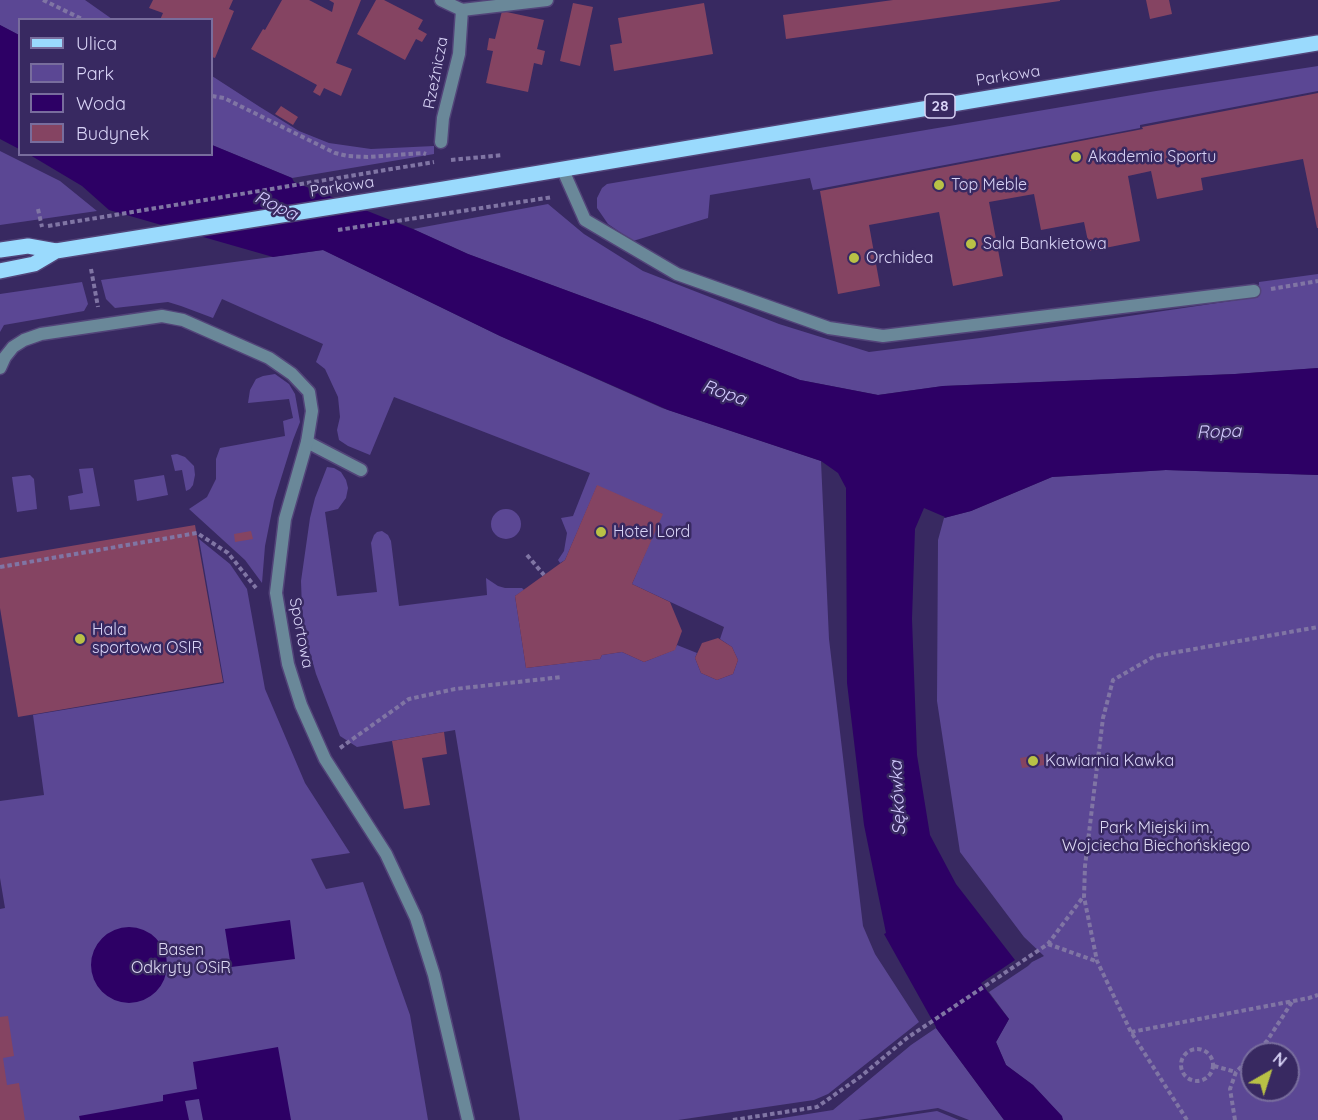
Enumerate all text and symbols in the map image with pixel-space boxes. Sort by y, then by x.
legend [18,18,213,156]
text: Ulica [76,32,117,55]
street label: Rzeźnicza [420,35,452,111]
street label: Parkowa [974,61,1042,91]
text: Park [76,62,114,85]
text: Woda [76,92,126,115]
road number: 28 [925,94,955,118]
text: Budynek [76,122,149,145]
place label: Akademia Sportu [1088,147,1216,167]
marker: Akademia Sportu [1069,150,1083,164]
street label: Parkowa [308,172,376,202]
place label: Top Meble [951,175,1027,195]
marker: Top Meble [932,178,946,192]
water label: Ropa [251,187,301,225]
place label: Sala Bankietowa [983,234,1107,254]
marker: Sala Bankietowa [964,237,978,251]
place label: Orchidea [866,248,933,268]
marker: Orchidea [847,251,861,265]
water label: Ropa [699,376,749,410]
water label: Ropa [1196,420,1242,444]
place label: Hotel Lord [613,522,690,542]
marker: Hotel Lord [594,525,608,539]
street label: Sportowa [285,596,317,670]
place label: Hala sportowa OSIR [92,620,202,658]
marker: Hala sportowa OSIR [73,632,87,646]
place label: Kawiarnia Kawka [1045,751,1174,771]
marker: Kawiarnia Kawka [1026,754,1040,768]
water label: Sękówka [885,760,911,836]
park label: Park Miejski im. Wojciecha Biechońskiego [1062,818,1250,856]
park label: Basen Odkryty OSiR [131,940,231,978]
north arrow [1240,1042,1300,1102]
text: N [1269,1048,1291,1071]

